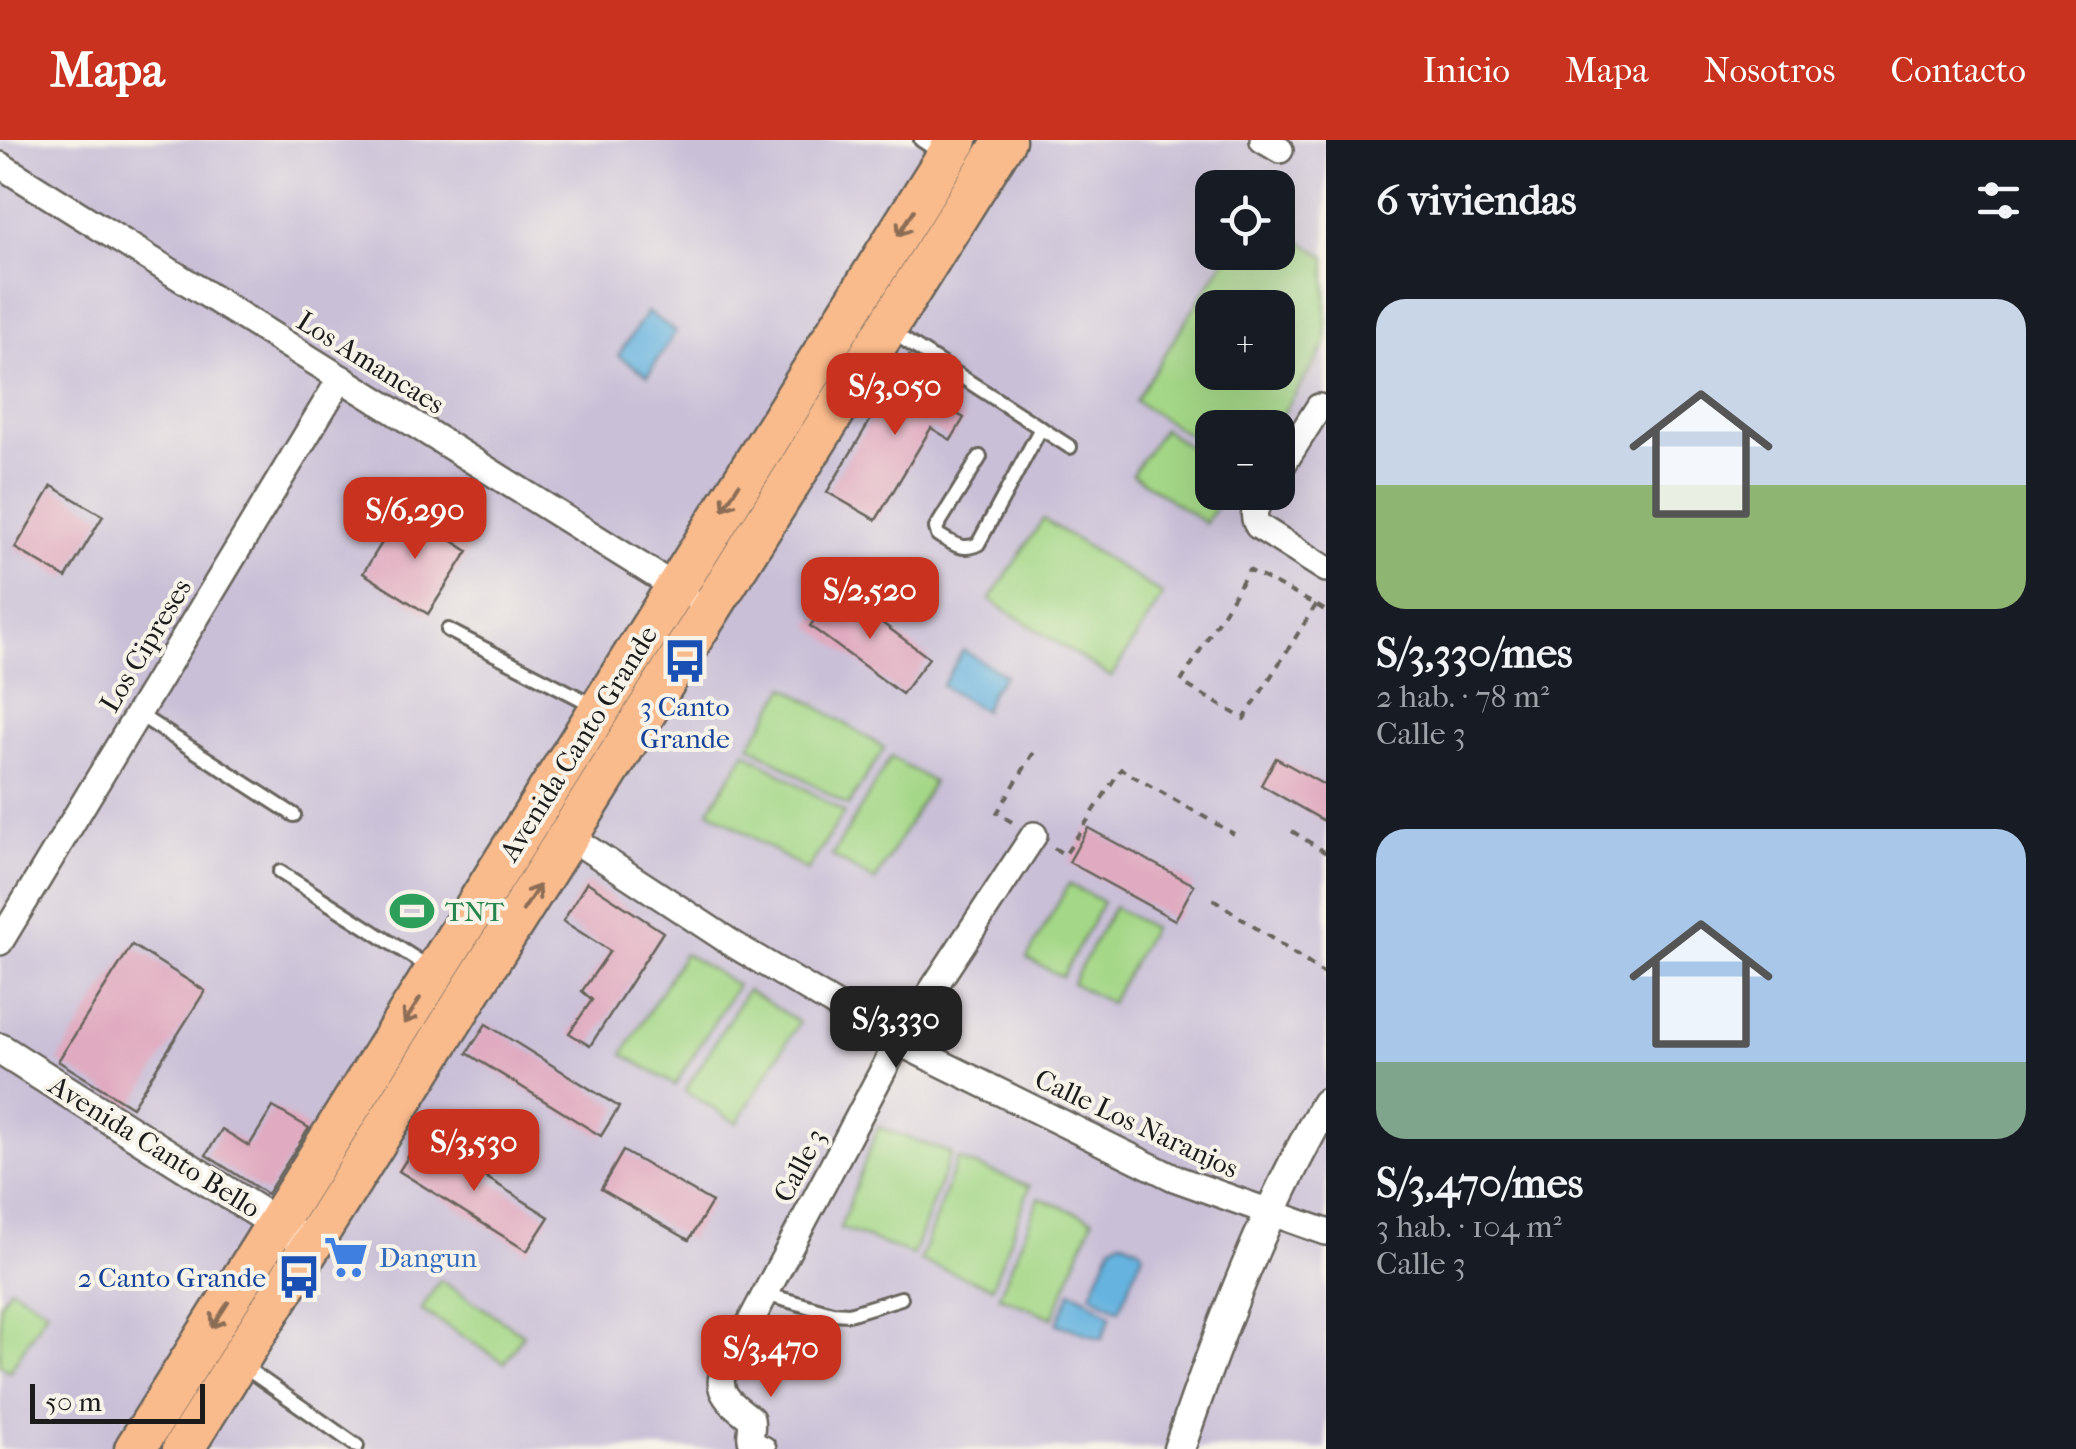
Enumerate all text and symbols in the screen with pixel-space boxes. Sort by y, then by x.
text: Mapa [50,42,164,98]
text: Inicio [1423,50,1510,91]
text: Mapa [1565,50,1648,91]
text: Nosotros [1703,50,1835,91]
text: Contacto [1890,50,2026,91]
map controls [1195,170,1295,510]
button: locate [1195,170,1295,270]
icon: filters [1971,173,2026,228]
text: 6 viviendas [1376,176,1576,225]
one-way arrow [895,208,916,236]
button: + [1195,290,1295,390]
street label: Los Amancaes [291,304,451,421]
pin: S/3,050 [803,353,987,438]
icon: home [1611,364,1791,544]
text: S/3,050 [848,367,942,404]
button: − [1195,410,1295,510]
pin: S/6,290 [323,477,507,562]
one-way arrow [721,482,742,511]
text: S/6,290 [365,491,465,528]
pin: S/2,520 [778,557,962,642]
text: S/2,520 [823,571,917,608]
street label: Los Cipreses [93,573,198,718]
street label: Avenida Canto Grande [492,619,664,868]
text: S/3,330/mes [1376,629,1573,678]
bus stop icon: 3 Canto Grande [661,637,709,685]
text: 2 hab. · 78 m² [1376,678,1549,715]
place label: 3 Canto Grande [640,690,730,755]
text: Calle 3 [1376,715,1466,752]
one-way arrow [520,884,541,912]
sports icon: TNT [388,887,436,935]
icon: home [1611,894,1791,1074]
place label: TNT [445,895,505,928]
pin: S/3,330 [804,986,988,1071]
one-way arrow [402,996,422,1025]
text: S/3,330 [852,1000,940,1037]
street label: Calle Los Naranjos [1030,1062,1244,1185]
street label: Avenida Canto Bello [42,1068,266,1225]
pin: S/3,530 [382,1109,566,1194]
text: S/3,530 [430,1123,518,1160]
street label: Calle 3 [766,1123,832,1208]
text: S/3,470/mes [1376,1159,1583,1208]
text: 3 hab. · 104 m² [1376,1208,1562,1245]
supermarket icon: Dangun [322,1233,370,1281]
place label: Dangun [379,1241,477,1274]
text: Calle 3 [1376,1245,1466,1282]
bus stop icon: 2 Canto Grande [275,1253,323,1301]
place label: 2 Canto Grande [78,1261,266,1294]
one-way arrow [210,1301,231,1329]
pin: S/3,470 [679,1315,863,1400]
text: S/3,470 [723,1329,819,1366]
scale bar [30,1379,205,1424]
text: 50 m [45,1385,102,1418]

